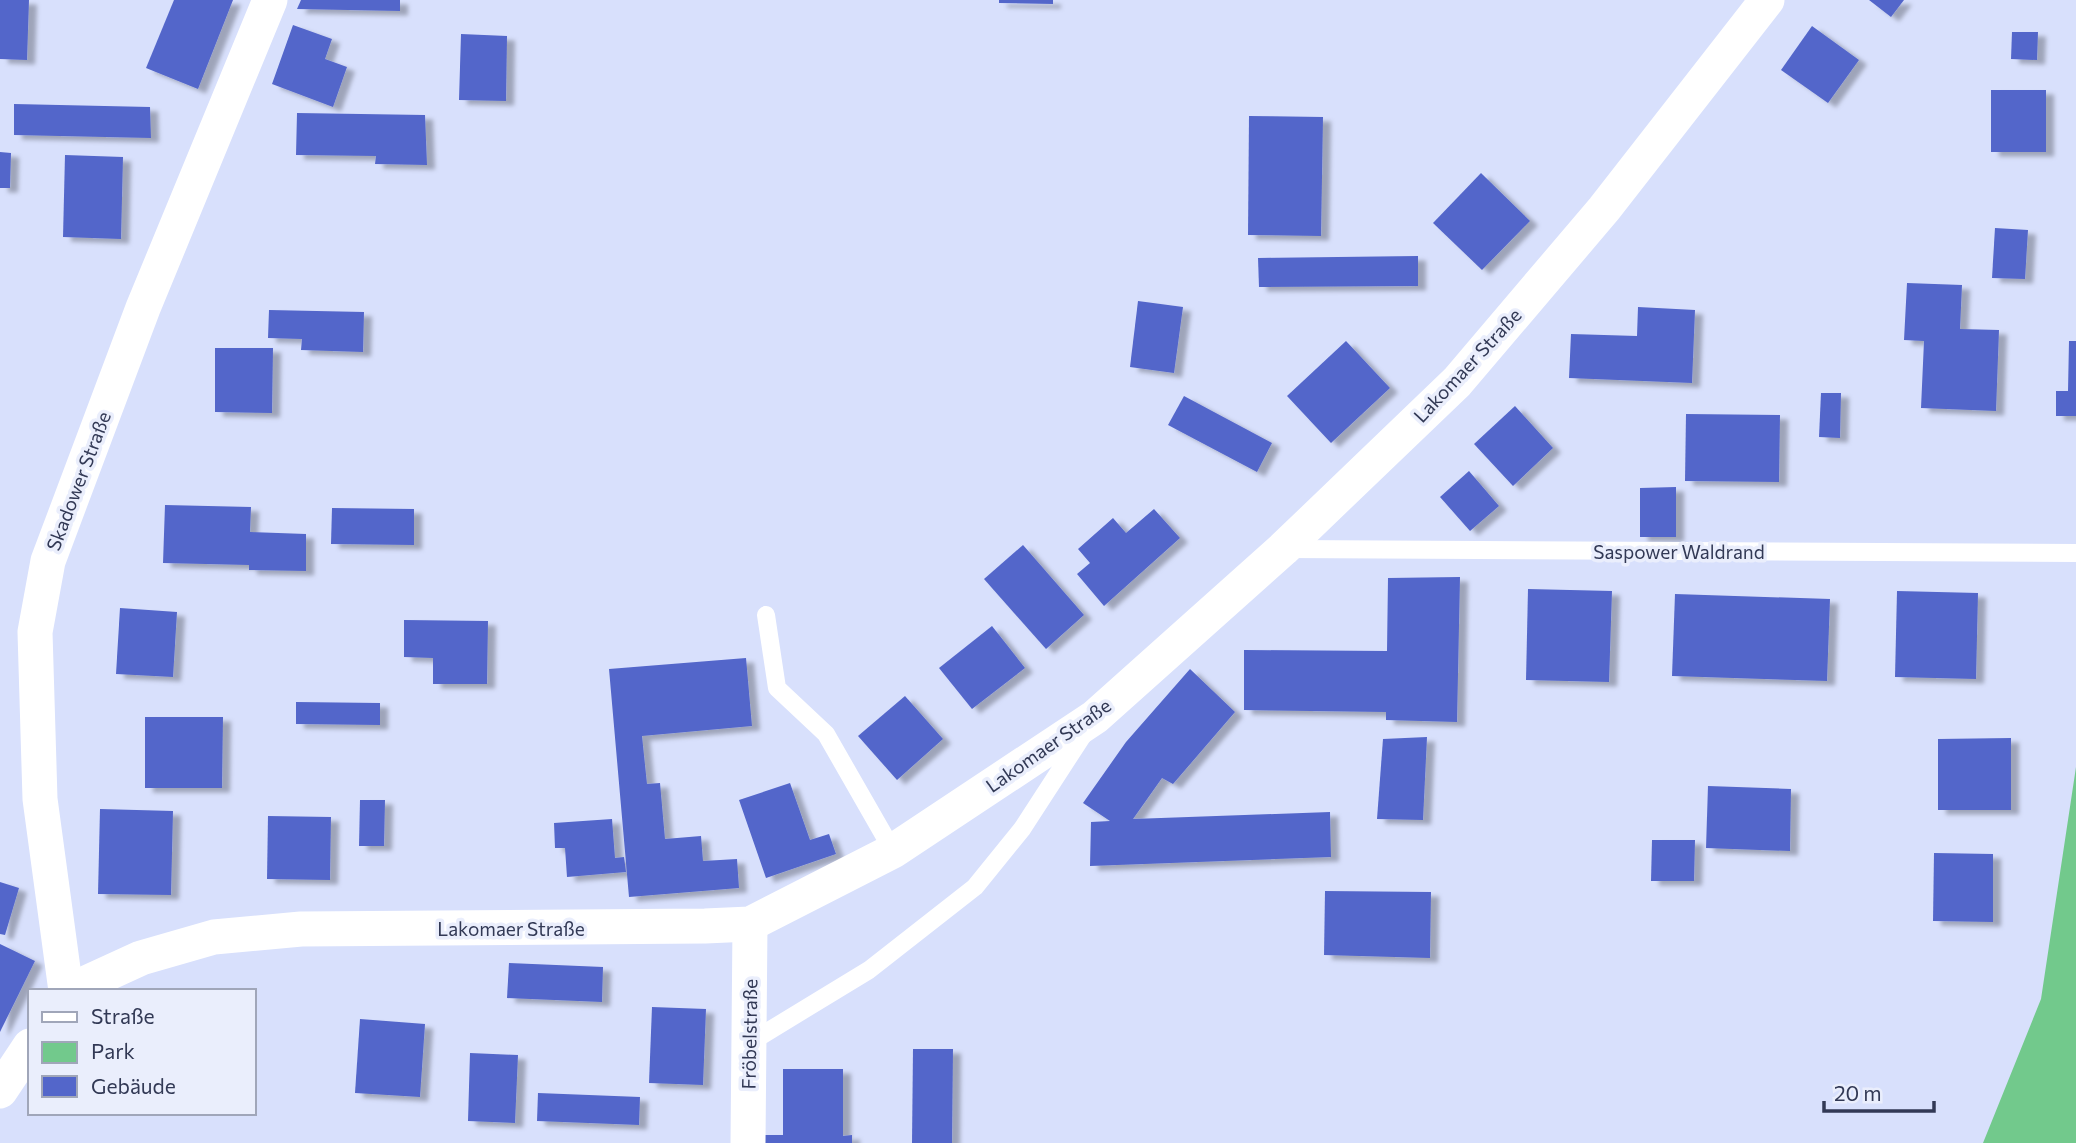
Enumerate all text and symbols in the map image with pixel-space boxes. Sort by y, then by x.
street label: Lakomaer Straße [1408,303,1526,427]
street label: Skadower Straße [41,408,115,554]
street label: Saspower Waldrand [1593,540,1765,563]
street label: Lakomaer Straße [981,693,1115,797]
street label: Lakomaer Straße [437,917,585,940]
street label: Fröbelstraße [737,979,761,1089]
legend [28,989,256,1115]
text: Straße [91,1003,155,1028]
text: Park [91,1038,135,1063]
scale bar [1824,1070,1934,1114]
text: Gebäude [91,1073,176,1098]
text: 20 m [1834,1080,1882,1105]

